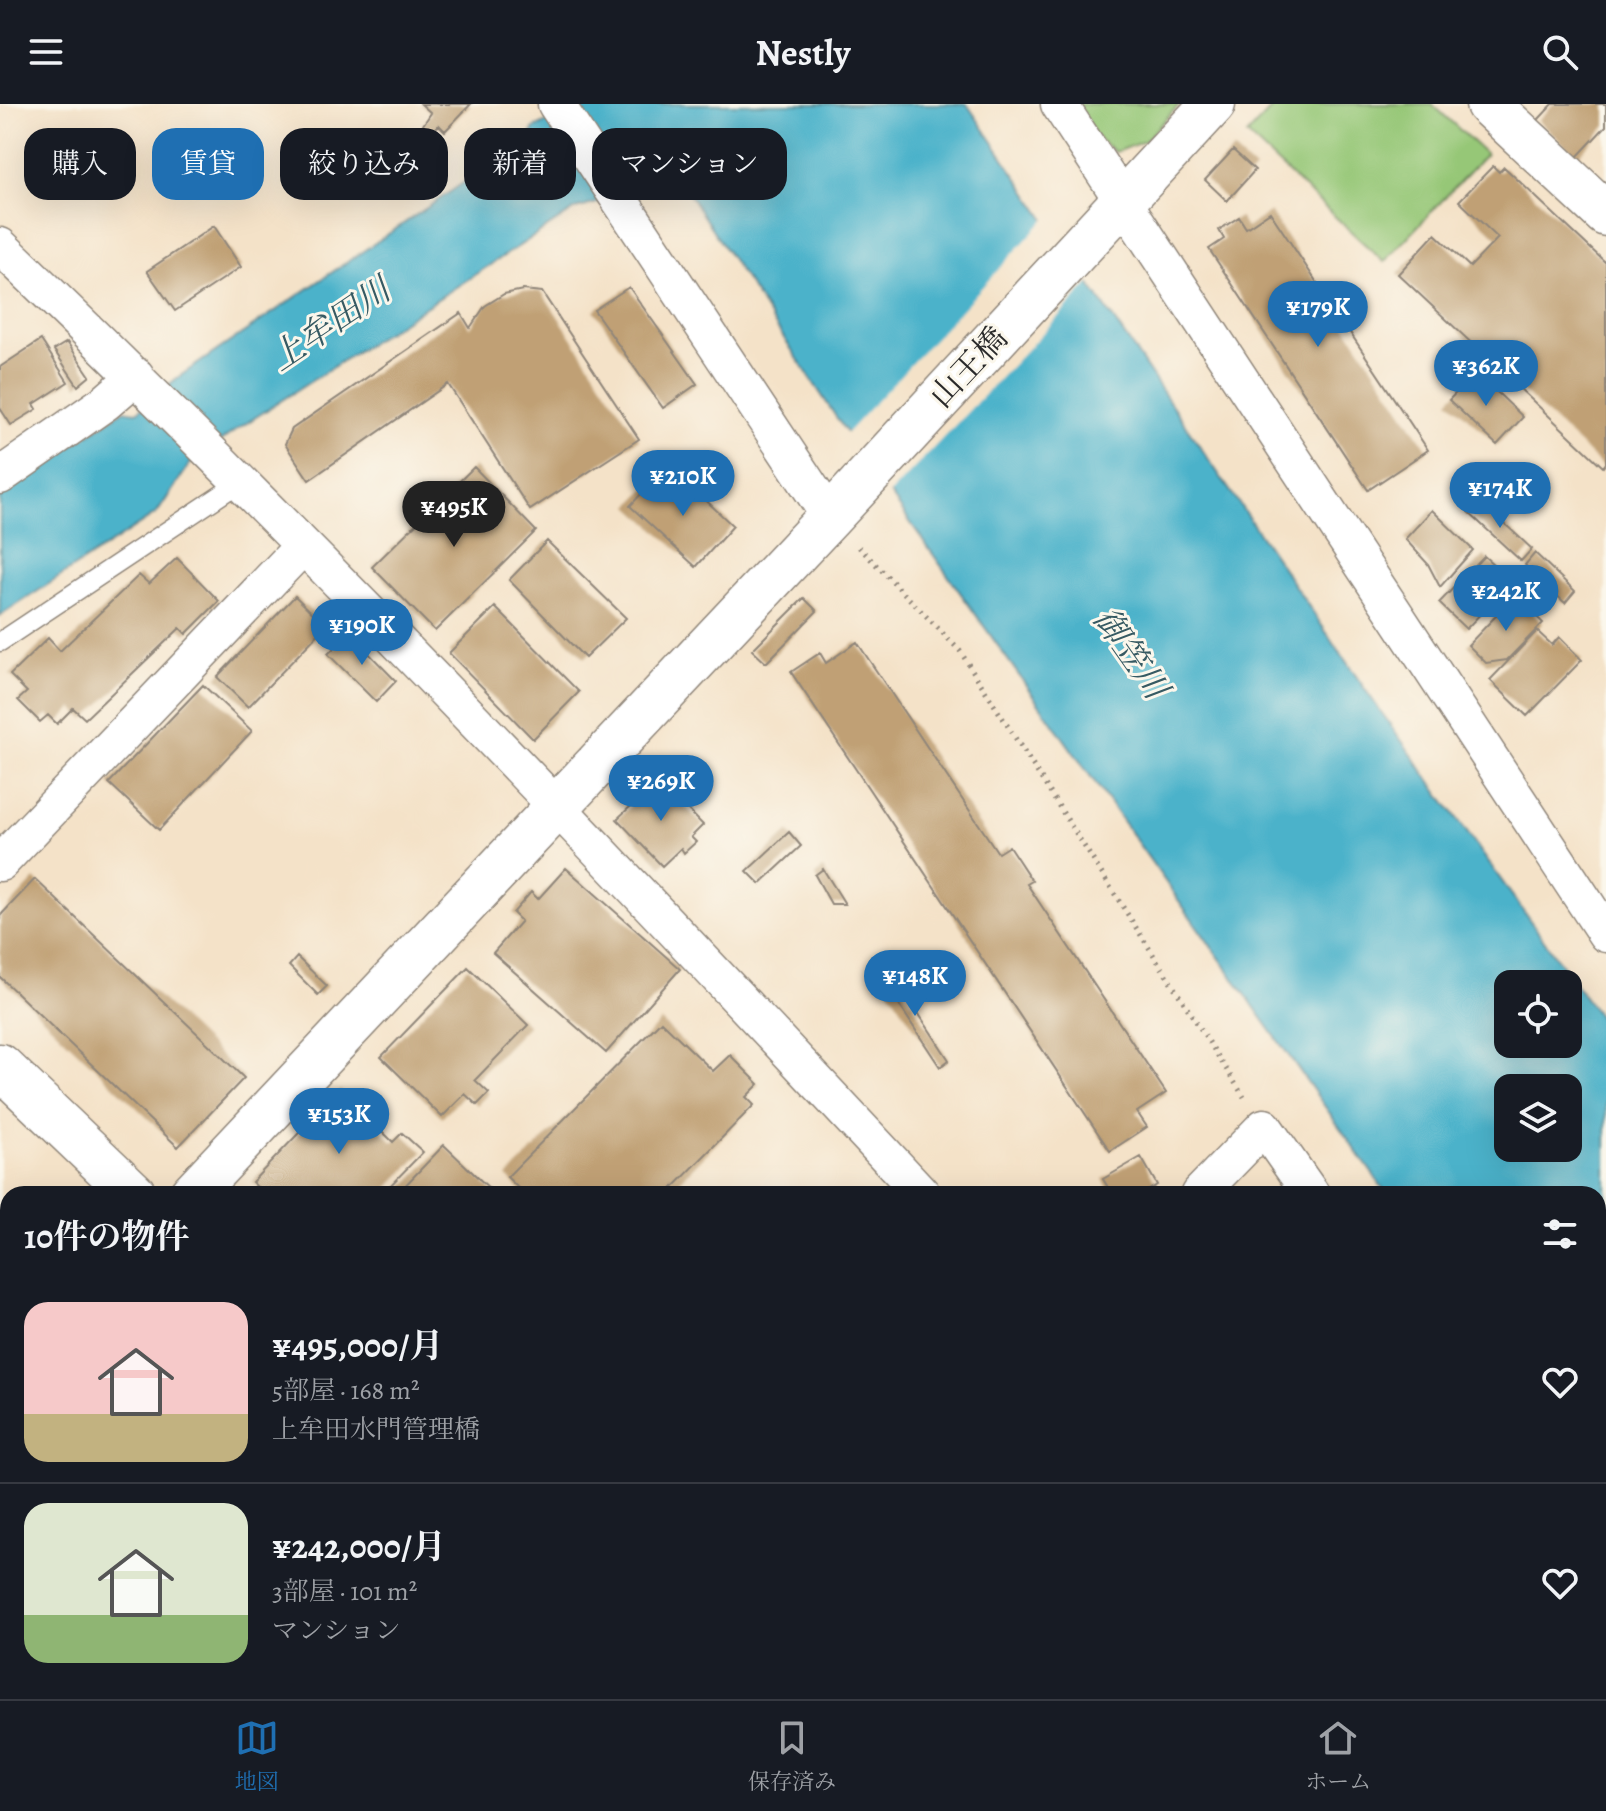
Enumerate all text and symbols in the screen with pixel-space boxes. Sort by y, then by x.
text: Nestly [756,28,850,77]
icon: menu [24,30,68,74]
icon: search [1538,30,1582,74]
chip: 購入 [24,128,136,200]
chip: 賃貸 [152,128,264,200]
chip: 絞り込み [280,128,448,200]
chip: 新着 [464,128,576,200]
chip: マンション [592,128,787,200]
water label: 上牟田川 [260,264,403,382]
pin: ¥179K [1262,281,1374,349]
text: ¥179K [1286,289,1350,324]
street label: 山王橋 [919,317,1017,417]
pin: ¥362K [1430,340,1542,408]
text: ¥362K [1452,348,1520,383]
pin: ¥210K [627,450,739,518]
text: ¥210K [650,458,716,493]
pin: ¥174K [1444,462,1556,530]
text: ¥174K [1468,470,1532,505]
pin: ¥495K [398,481,510,549]
text: ¥495K [420,489,488,524]
pin: ¥242K [1450,565,1562,633]
text: ¥242K [1471,573,1541,608]
water label: 御笠川 [1082,598,1182,712]
pin: ¥190K [306,599,418,667]
text: ¥190K [329,607,395,642]
pin: ¥269K [605,755,717,823]
text: ¥269K [627,763,695,798]
pin: ¥148K [859,950,971,1018]
text: ¥148K [882,958,948,993]
map controls [1494,970,1582,1162]
button: locate [1494,970,1582,1058]
button: layers [1494,1074,1582,1162]
pin: ¥153K [283,1088,395,1156]
text: ¥153K [307,1096,371,1131]
icon: filters [1538,1212,1582,1256]
text: 10件の物件 [24,1213,189,1260]
text: ¥495,000/月 [272,1322,443,1369]
icon: home [88,1334,184,1430]
icon: heart [1538,1360,1582,1404]
text: 5部屋 · 168 m² [272,1373,419,1408]
text: 上牟田水門管理橋 [272,1412,480,1447]
text: ¥242,000/月 [272,1523,446,1570]
icon: home [88,1535,184,1631]
icon: heart [1538,1561,1582,1605]
text: 3部屋 · 101 m² [272,1574,417,1609]
text: マンション [272,1613,401,1648]
tab: 地図 [235,1716,279,1797]
tab: 保存済み [748,1716,836,1797]
tab: ホーム [1305,1716,1371,1797]

